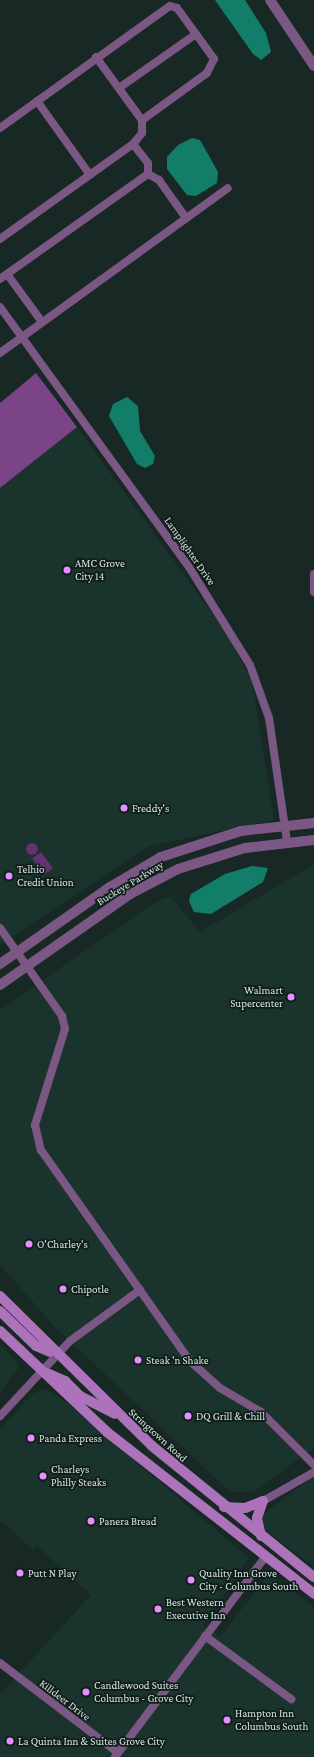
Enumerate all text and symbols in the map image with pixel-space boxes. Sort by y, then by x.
street label: Lamplighter Drive [162,514,218,588]
place label: AMC Grove City 14 [75,557,125,583]
marker: AMC Grove City 14 [62,565,72,575]
place label: Freddy's [132,801,169,815]
marker: Freddy's [119,803,129,813]
street label: Buckeye Parkway [94,858,166,908]
place label: Telhio Credit Union [17,863,74,889]
marker: Telhio Credit Union [4,871,14,881]
place label: Walmart Supercenter [230,984,283,1010]
marker: Walmart Supercenter [286,992,296,1002]
place label: O'Charley's [37,1237,88,1251]
marker: O'Charley's [24,1239,34,1249]
place label: Chipotle [71,1282,109,1296]
marker: Chipotle [58,1284,68,1294]
place label: Steak 'n Shake [146,1353,209,1367]
marker: Steak 'n Shake [133,1355,143,1365]
street label: Stringtown Road [126,1405,190,1465]
place label: DQ Grill & Chill [196,1409,265,1423]
marker: DQ Grill & Chill [183,1411,193,1421]
place label: Panda Express [39,1431,102,1445]
marker: Panda Express [26,1433,36,1443]
place label: Charleys Philly Steaks [51,1463,106,1489]
marker: Charleys Philly Steaks [38,1471,48,1481]
place label: Panera Bread [99,1514,156,1528]
marker: Panera Bread [86,1516,96,1526]
place label: Putt N Play [28,1566,77,1580]
place label: Quality Inn Grove City - Columbus South [199,1567,298,1593]
marker: Putt N Play [15,1568,25,1578]
marker: Quality Inn Grove City - Columbus South [186,1575,196,1585]
place label: Best Western Executive Inn [166,1596,226,1622]
marker: Best Western Executive Inn [153,1604,163,1614]
street label: Killdeer Drive [37,1677,93,1723]
place label: Candlewood Suites Columbus - Grove City [94,1679,193,1705]
marker: Candlewood Suites Columbus - Grove City [81,1687,91,1697]
place label: Hampton Inn Columbus South [235,1707,308,1733]
marker: Hampton Inn Columbus South [222,1715,232,1725]
place label: La Quinta Inn & Suites Grove City [18,1734,165,1748]
marker: La Quinta Inn & Suites Grove City [5,1736,15,1746]

